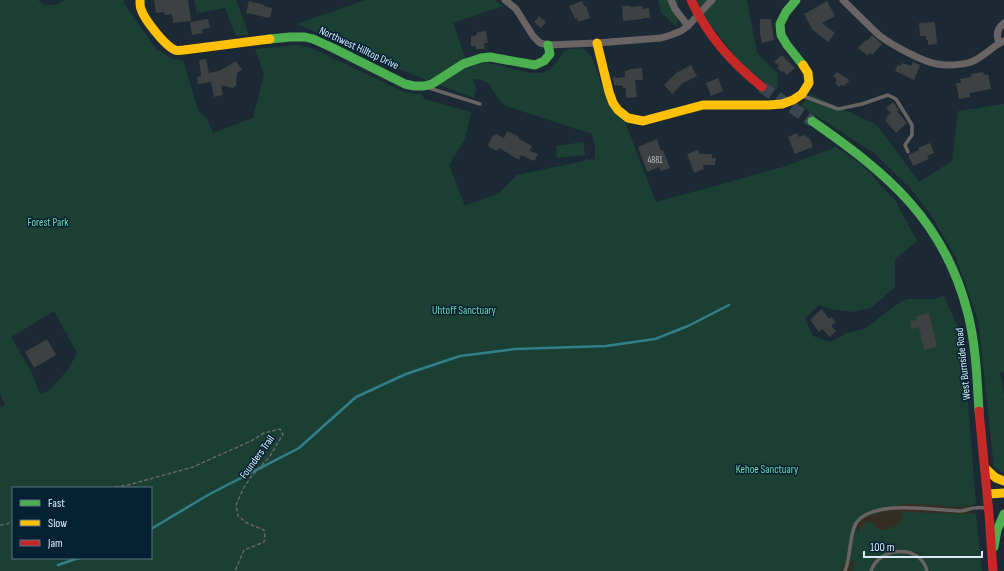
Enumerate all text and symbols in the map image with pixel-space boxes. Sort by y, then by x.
street label: Northwest Hilltop Drive [317,24,401,72]
house number: 4881 [648,155,663,166]
park label: Forest Park [27,216,69,229]
park label: Uhtoff Sanctuary [432,304,497,317]
street label: West Burnside Road [953,327,973,401]
street label: Founders Trail [237,433,277,481]
park label: Kehoe Sanctuary [736,463,799,476]
legend [12,487,152,559]
text: Fast [48,496,65,511]
text: Slow [48,516,67,531]
scale bar [864,533,982,559]
text: Jam [47,536,63,551]
text: 100 m [870,540,895,555]

